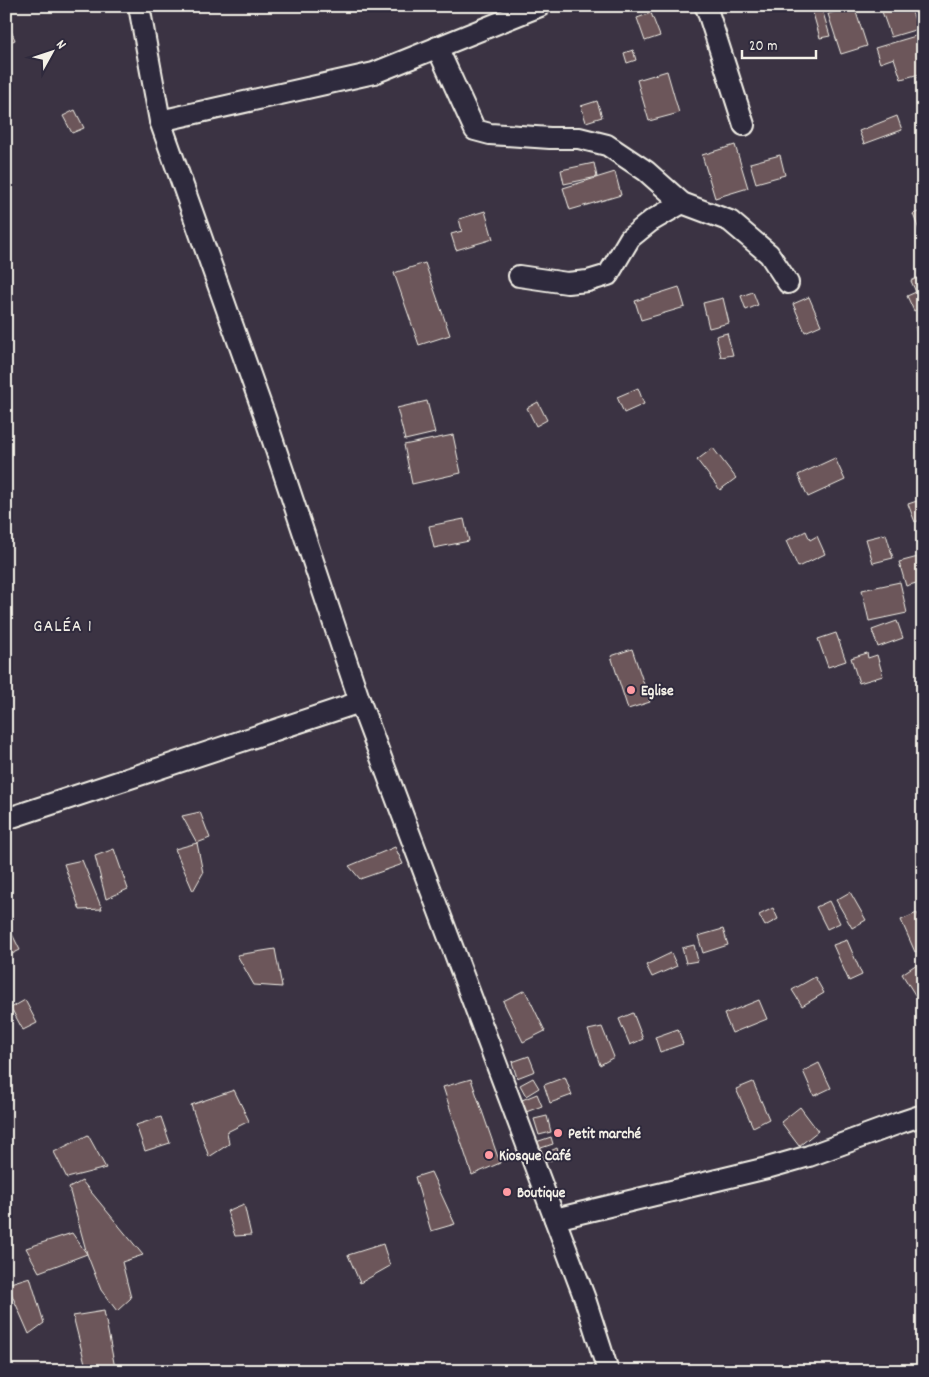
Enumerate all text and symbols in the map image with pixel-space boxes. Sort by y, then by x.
north arrow [28,28,78,78]
scale bar [742,28,815,60]
text: N [51,36,70,54]
text: 20 m [749,36,777,58]
district label: GALÉA 1 [33,615,93,640]
place label: Eglise [641,681,674,703]
marker: Eglise [625,684,637,696]
place label: Petit marché [568,1124,641,1146]
marker: Petit marché [552,1127,564,1139]
place label: Kiosque Café [499,1146,572,1168]
marker: Kiosque Café [483,1149,495,1161]
place label: Boutique [517,1183,566,1205]
marker: Boutique [501,1186,513,1198]

